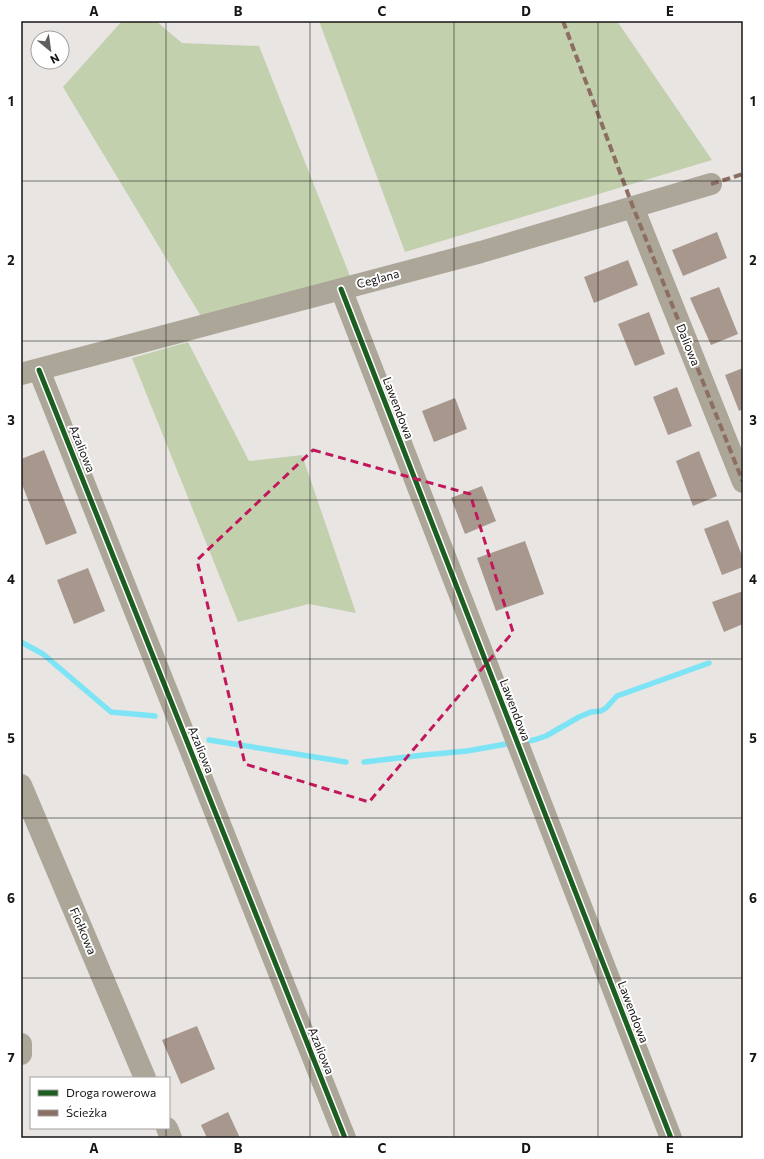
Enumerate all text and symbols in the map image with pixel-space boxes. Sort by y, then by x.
text: A [89,3,99,19]
text: B [234,3,243,19]
text: C [378,3,387,19]
text: D [521,3,531,19]
text: E [666,3,674,19]
north arrow [30,30,70,70]
text: N [48,51,62,67]
text: 1 [8,93,14,109]
text: 1 [750,93,756,109]
text: 2 [7,252,15,268]
text: 2 [749,252,757,268]
street label: Ceglana [355,266,401,290]
street label: Daliowa [674,322,704,368]
street label: Lawendowa [381,375,417,441]
text: 3 [7,412,15,428]
text: 3 [749,412,757,428]
street label: Azaliowa [67,423,99,474]
text: 4 [7,571,15,587]
text: 4 [749,571,757,587]
street label: Lawendowa [498,677,534,743]
street label: Azaliowa [186,724,218,775]
text: 5 [7,730,15,746]
text: 5 [749,730,757,746]
text: 6 [7,890,15,906]
text: 6 [749,890,757,906]
street label: Fiołkowa [68,905,100,956]
street label: Lawendowa [616,979,652,1045]
street label: Azaliowa [306,1025,338,1076]
text: 7 [7,1049,15,1065]
text: 7 [749,1049,757,1065]
legend [30,1077,170,1129]
text: Droga rowerowa [66,1085,156,1099]
text: Ścieżka [66,1105,107,1119]
text: A [89,1140,99,1156]
text: B [234,1140,243,1156]
text: C [378,1140,387,1156]
text: D [521,1140,531,1156]
text: E [666,1140,674,1156]

